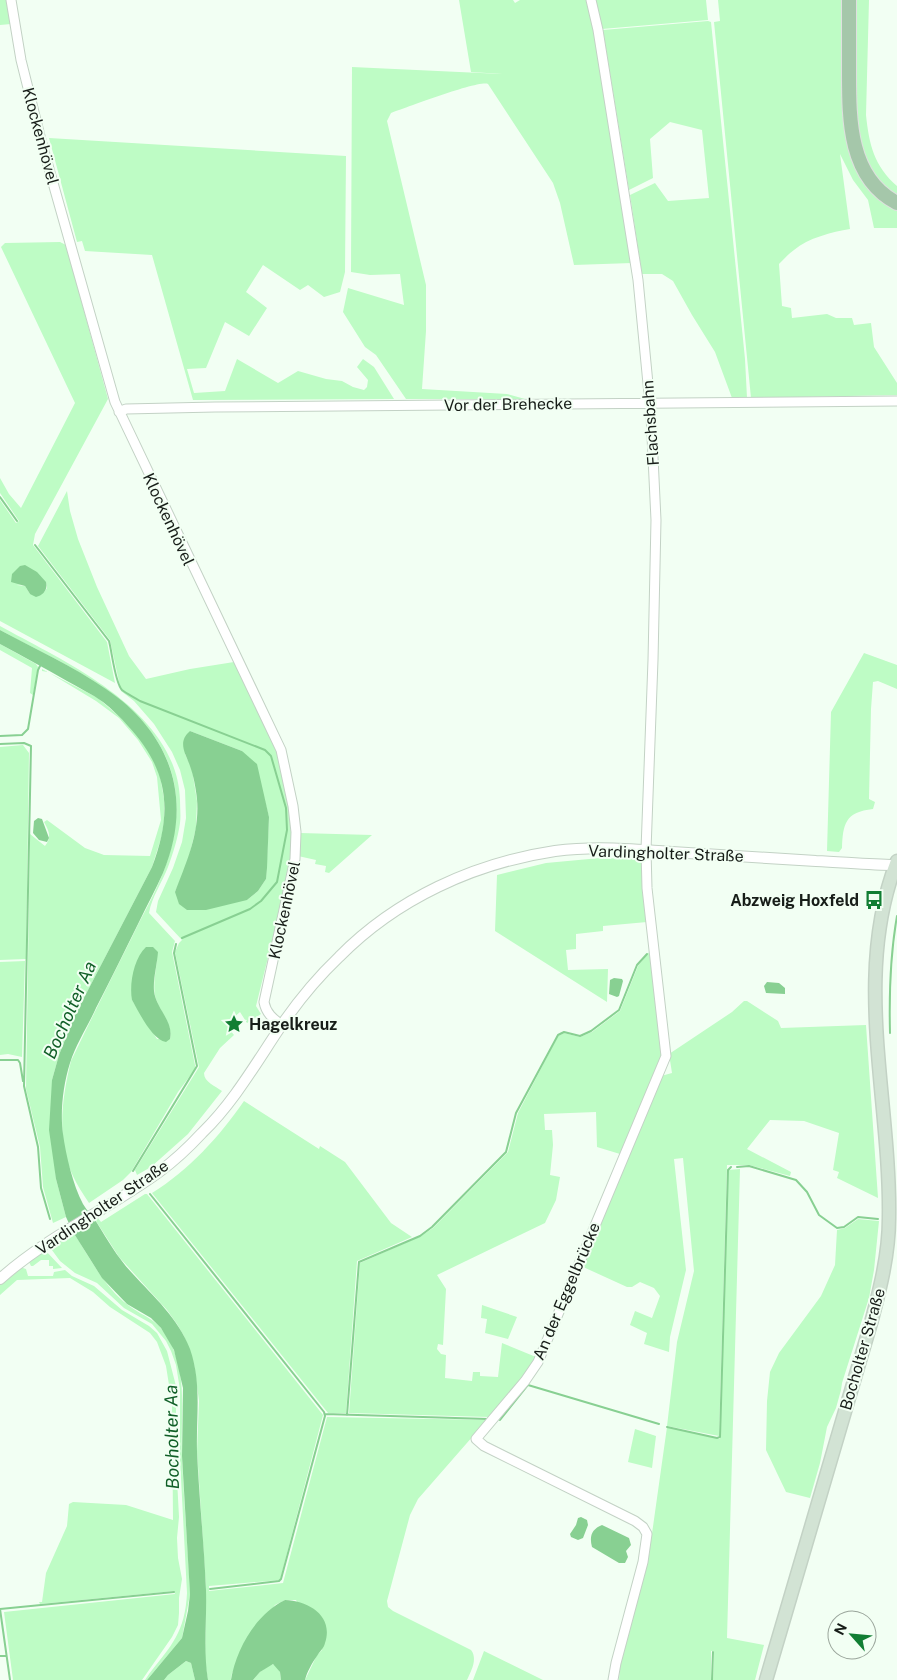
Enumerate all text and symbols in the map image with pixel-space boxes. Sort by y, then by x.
street label: Klockenhövel [18,85,63,187]
street label: Flachsbahn [638,380,663,466]
street label: Vor der Brehecke [444,394,572,415]
street label: Klockenhövel [139,470,198,569]
street label: Vardingholter Straße [588,841,744,866]
street label: Klockenhövel [265,859,304,961]
bus stop icon: Abzweig Hoxfeld [863,889,885,911]
place label: Abzweig Hoxfeld [730,891,859,910]
water label: Bocholter Aa [39,958,100,1062]
place icon: Hagelkreuz [223,1013,245,1035]
place label: Hagelkreuz [249,1015,337,1034]
street label: Vardingholter Straße [32,1156,172,1259]
street label: An der Eggelbrücke [529,1220,604,1363]
street label: Bocholter Straße [836,1286,889,1412]
water label: Bocholter Aa [160,1384,183,1490]
north arrow [827,1610,877,1660]
text: N [831,1621,850,1638]

